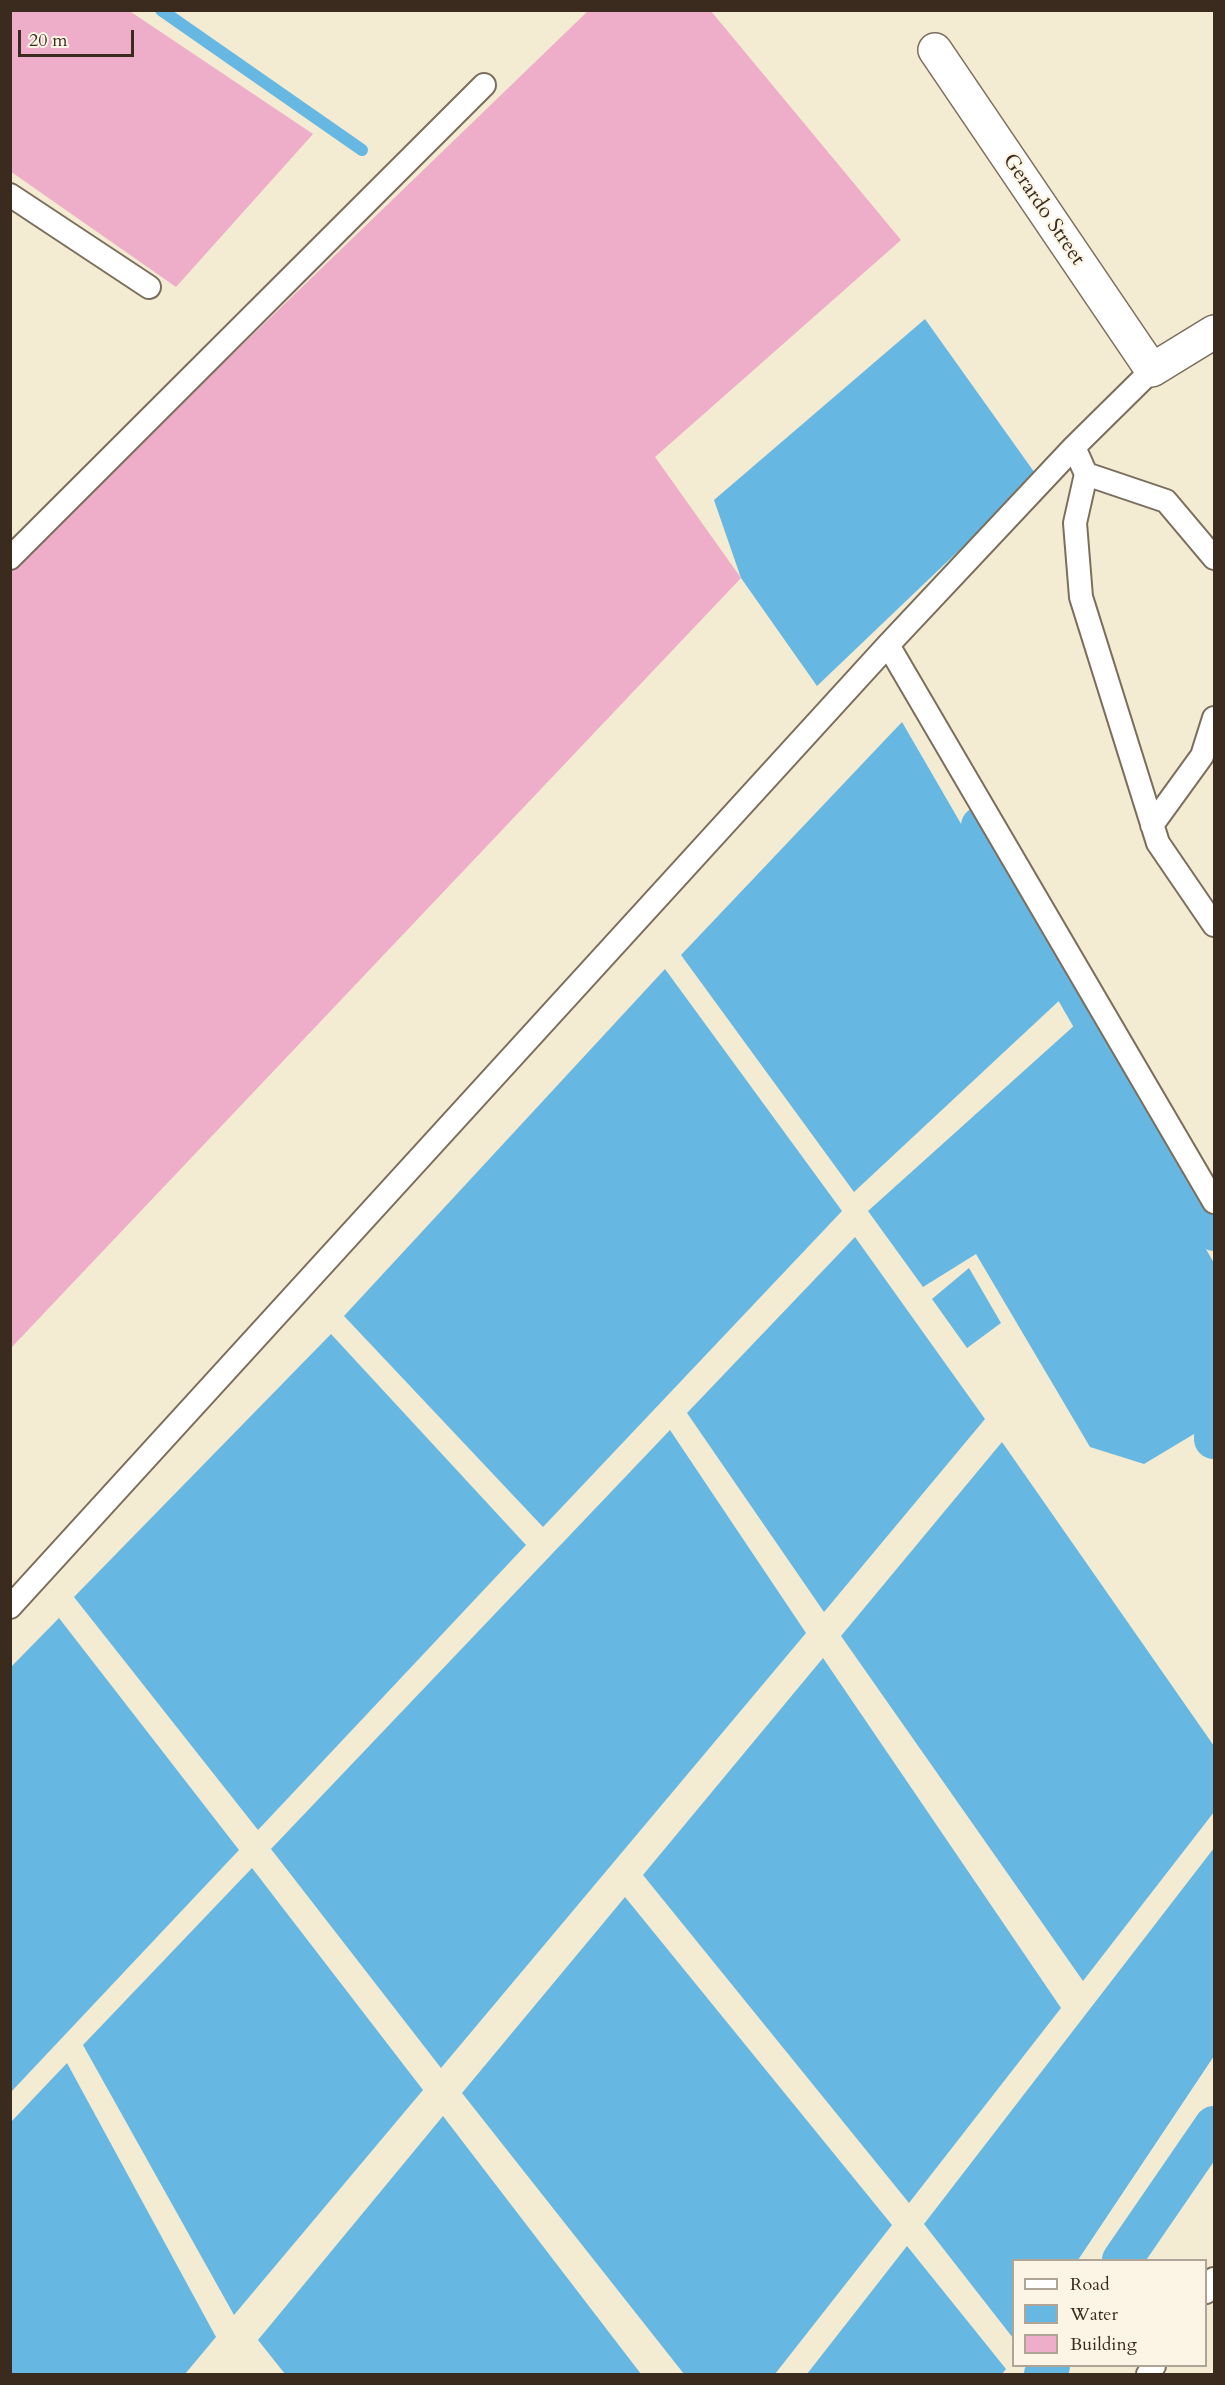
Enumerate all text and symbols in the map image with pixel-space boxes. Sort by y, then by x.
scale bar [21,18,136,56]
text: 20 m [29,28,68,53]
street label: Gerardo Street [996,149,1090,271]
legend [1012,2259,1207,2367]
text: Road [1070,2272,1110,2297]
text: Water [1070,2302,1118,2327]
text: Building [1070,2332,1137,2357]

